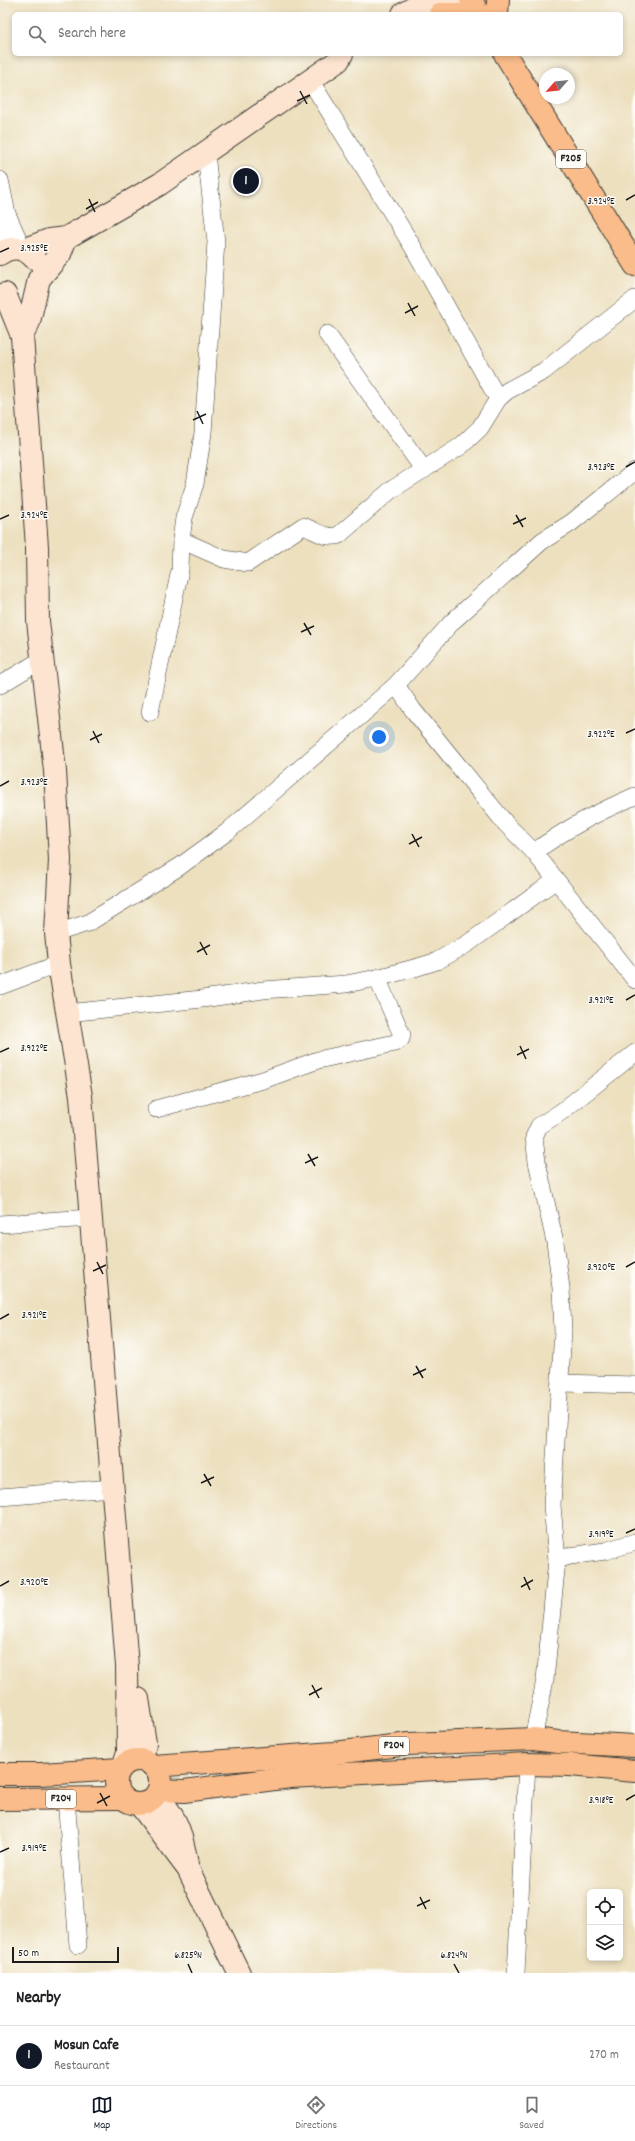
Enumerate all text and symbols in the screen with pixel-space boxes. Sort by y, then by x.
search box [12,12,623,56]
icon: search [26,23,48,45]
text: Search here [58,23,126,45]
north arrow [539,68,575,104]
road number: F205 [556,150,586,168]
pin: 1 [233,166,259,196]
text: 3.924°E [588,195,615,209]
text: 3.925°E [20,242,48,256]
text: 3.923°E [587,461,615,475]
text: 3.924°E [21,509,48,523]
your location [369,727,389,747]
text: 3.922°E [587,728,615,742]
text: 3.923°E [20,776,48,790]
text: 3.921°E [589,994,614,1008]
text: 3.922°E [20,1042,48,1056]
text: 3.920°E [587,1261,616,1275]
text: 3.921°E [22,1309,47,1323]
text: 3.919°E [588,1528,614,1542]
text: 3.920°E [20,1576,49,1590]
road number: F204 [379,1737,409,1755]
road number: F204 [46,1790,76,1808]
text: 3.918°E [589,1794,614,1808]
text: 3.919°E [21,1842,47,1856]
map controls [587,1889,623,1961]
button: locate [587,1889,623,1925]
button: layers [587,1925,623,1961]
scale bar [12,1945,119,1964]
text: 50 m [18,1946,39,1962]
text: 6.825°N [174,1949,202,1963]
text: 6.824°N [440,1949,468,1963]
text: Nearby [16,1987,60,2011]
text: Mosun Cafe [54,2035,119,2057]
text: 1 [28,2046,30,2065]
text: 270 m [589,2046,619,2065]
text: Restaurant [54,2057,110,2076]
tab: Map [91,2094,113,2134]
tab: Directions [295,2094,337,2134]
tab: Saved [519,2094,544,2134]

